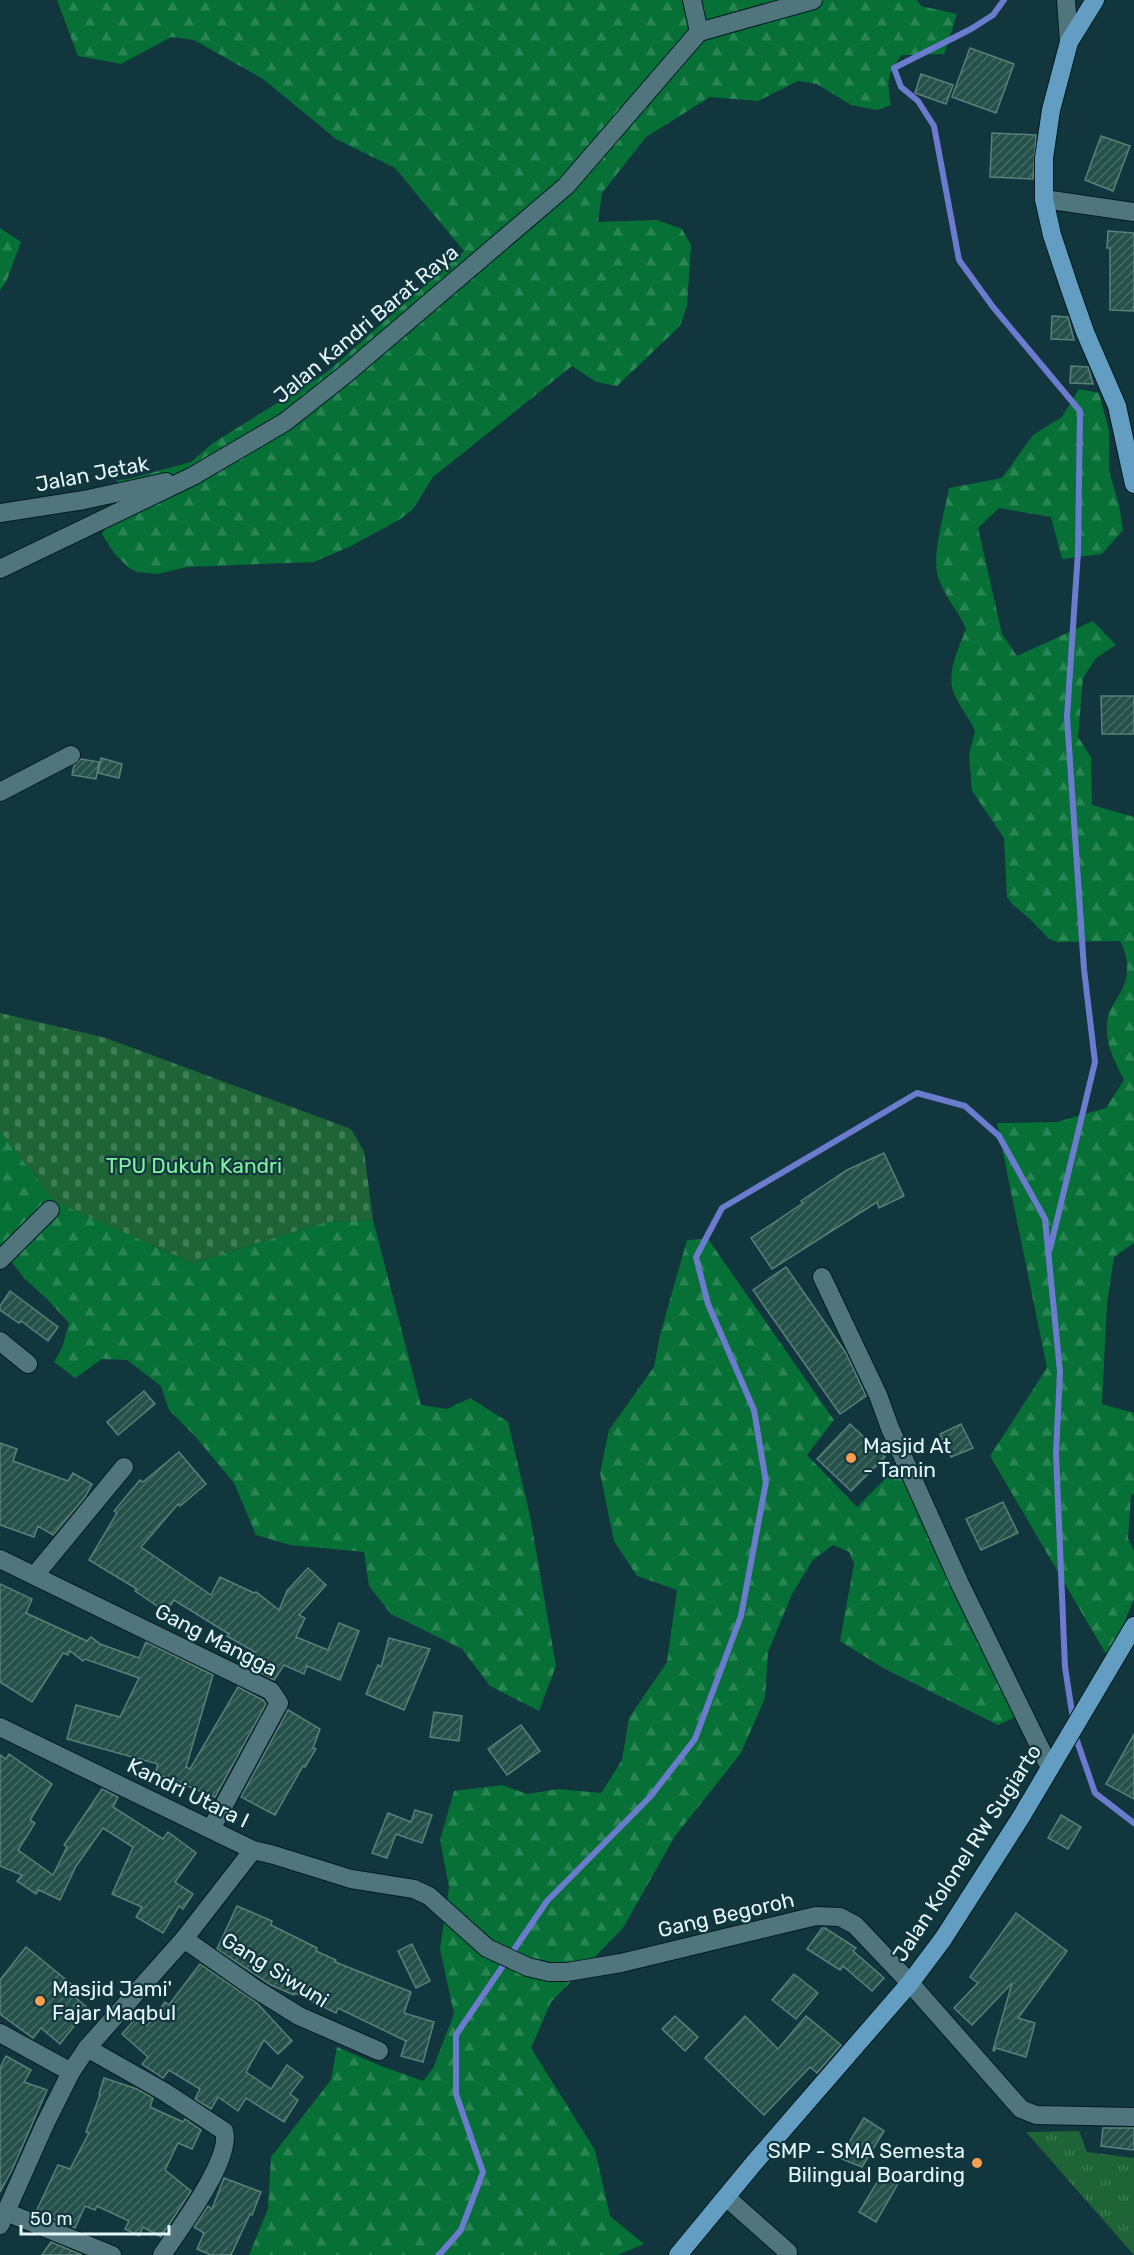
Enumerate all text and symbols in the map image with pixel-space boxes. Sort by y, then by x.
street label: Jalan Kandri Barat Raya [268,239,463,408]
street label: Jalan Jetak [33,450,151,497]
park label: TPU Dukuh Kandri [106,1153,282,1178]
place label: Masjid At - Tamin [863,1433,951,1482]
marker: Masjid At - Tamin [844,1451,858,1465]
street label: Gang Mangga [151,1598,282,1681]
street label: Jalan Kolonel RW Sugiarto [887,1740,1046,1966]
street label: Kandri Utara I [123,1752,253,1833]
street label: Gang Begoroh [655,1887,797,1942]
street label: Gang Siwuni [217,1927,334,2012]
place label: Masjid Jami' Fajar Maqbul [52,1976,176,2025]
marker: Masjid Jami' Fajar Maqbul [33,1994,47,2008]
place label: SMP - SMA Semesta Bilingual Boarding [768,2138,965,2187]
marker: SMP - SMA Semesta Bilingual Boarding [970,2156,984,2170]
scale bar [21,2198,170,2236]
text: 50 m [30,2208,73,2230]

